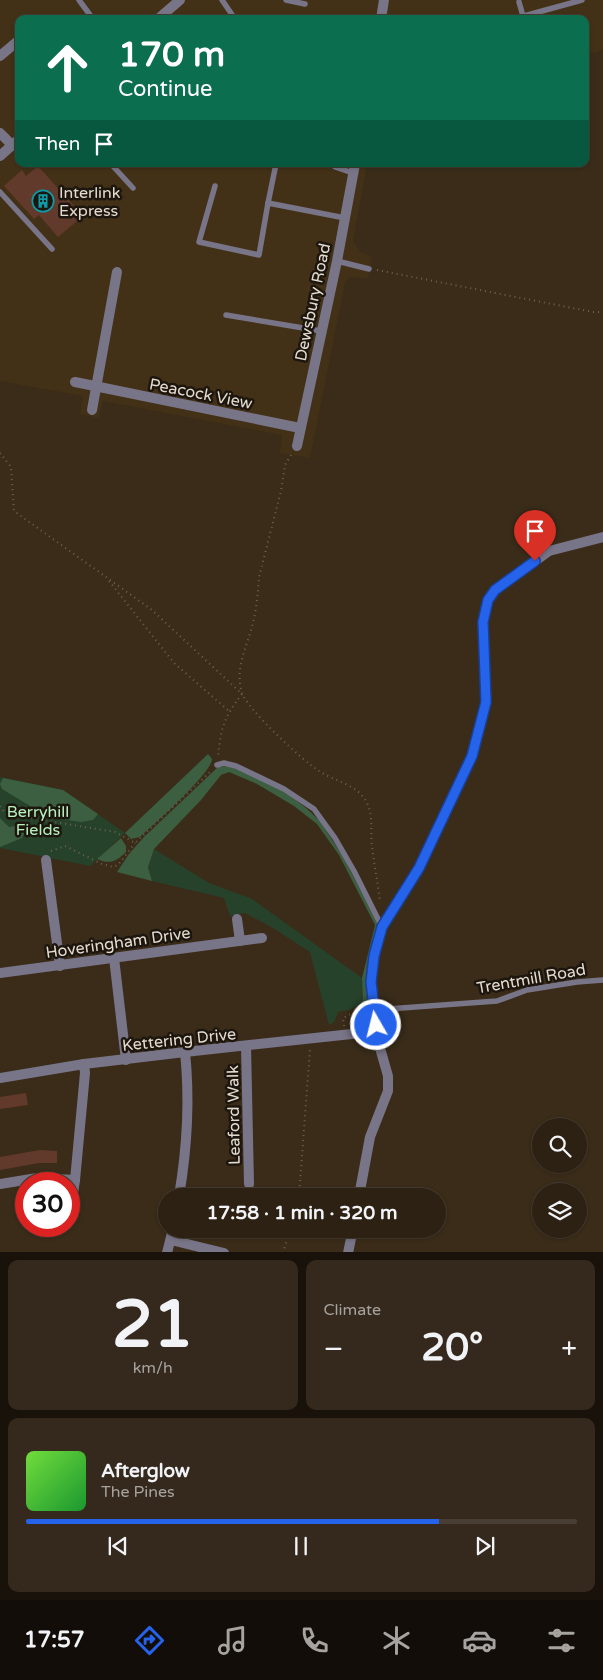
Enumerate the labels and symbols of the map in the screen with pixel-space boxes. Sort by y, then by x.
place label: Interlink Express [59,183,121,221]
building icon: Interlink Express [31,189,55,213]
street label: Dewsbury Road [291,241,335,363]
street label: Peacock View [147,374,254,414]
pin [514,510,556,561]
park label: Berryhill Fields [7,802,69,840]
street label: Hoveringham Drive [45,923,192,963]
street label: Trentmill Road [475,960,587,998]
position arrow [349,998,401,1050]
street label: Kettering Drive [121,1024,237,1056]
street label: Leaford Walk [223,1065,245,1165]
speed limit sign: 30 [15,1172,80,1237]

